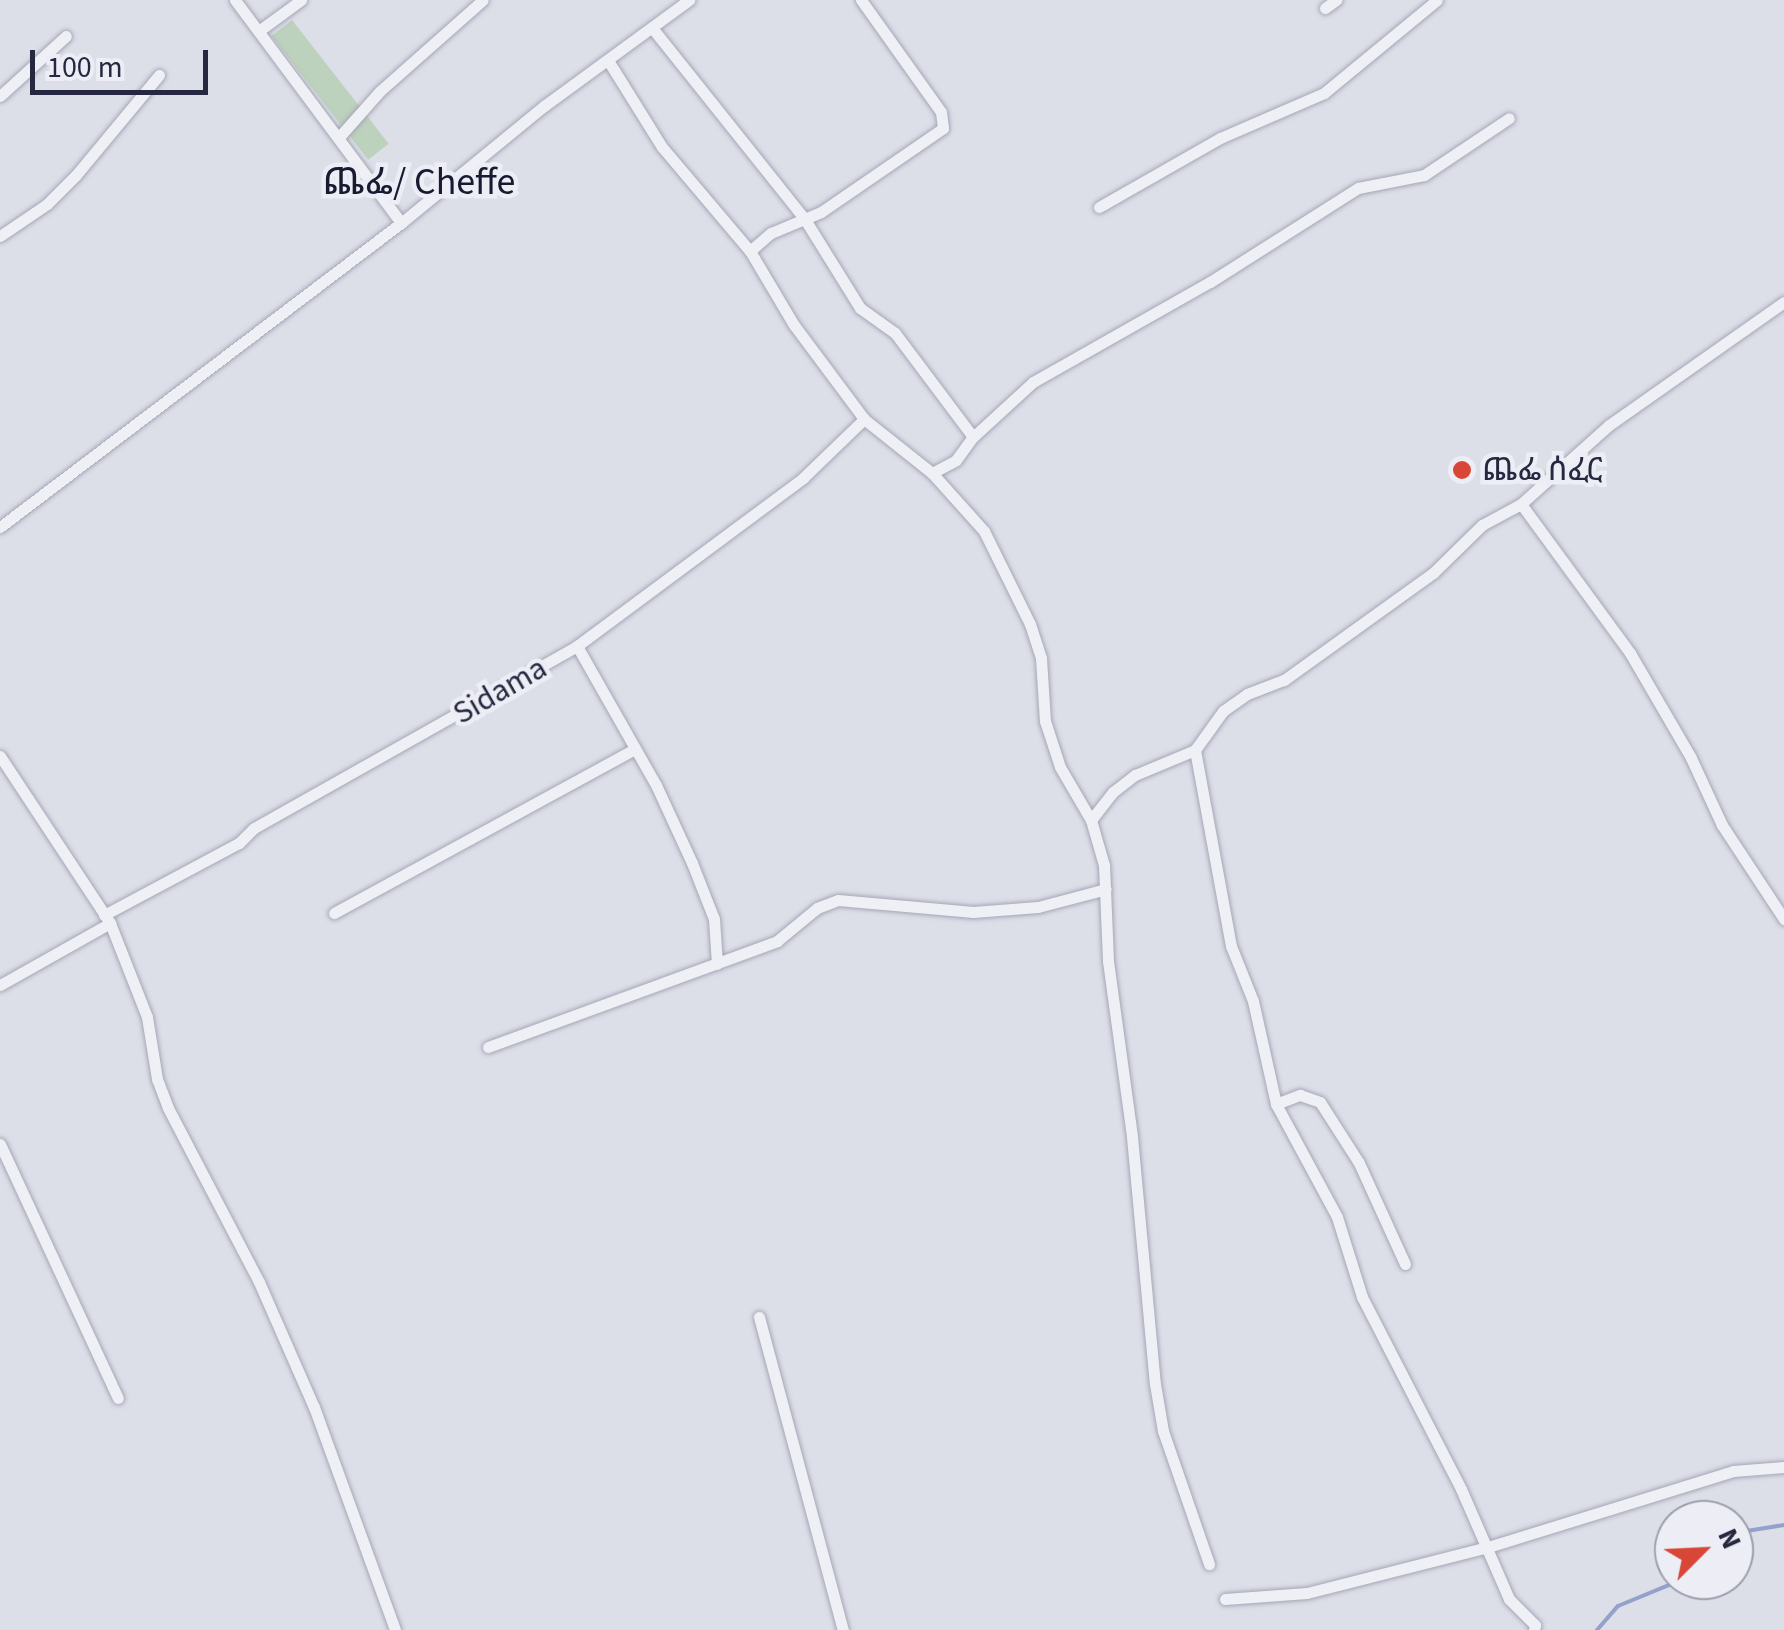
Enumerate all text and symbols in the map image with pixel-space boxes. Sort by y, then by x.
scale bar [35,30,212,92]
text: 100 m [47,46,123,89]
district label: ጨፌ/ Cheffe [323,160,515,206]
place label: ጨፌ ሰፈር [1482,451,1603,489]
marker: ጨፌ ሰፈር [1451,459,1473,481]
street label: Sidama [446,649,554,733]
north arrow [1654,1500,1754,1600]
text: N [1708,1522,1752,1555]

